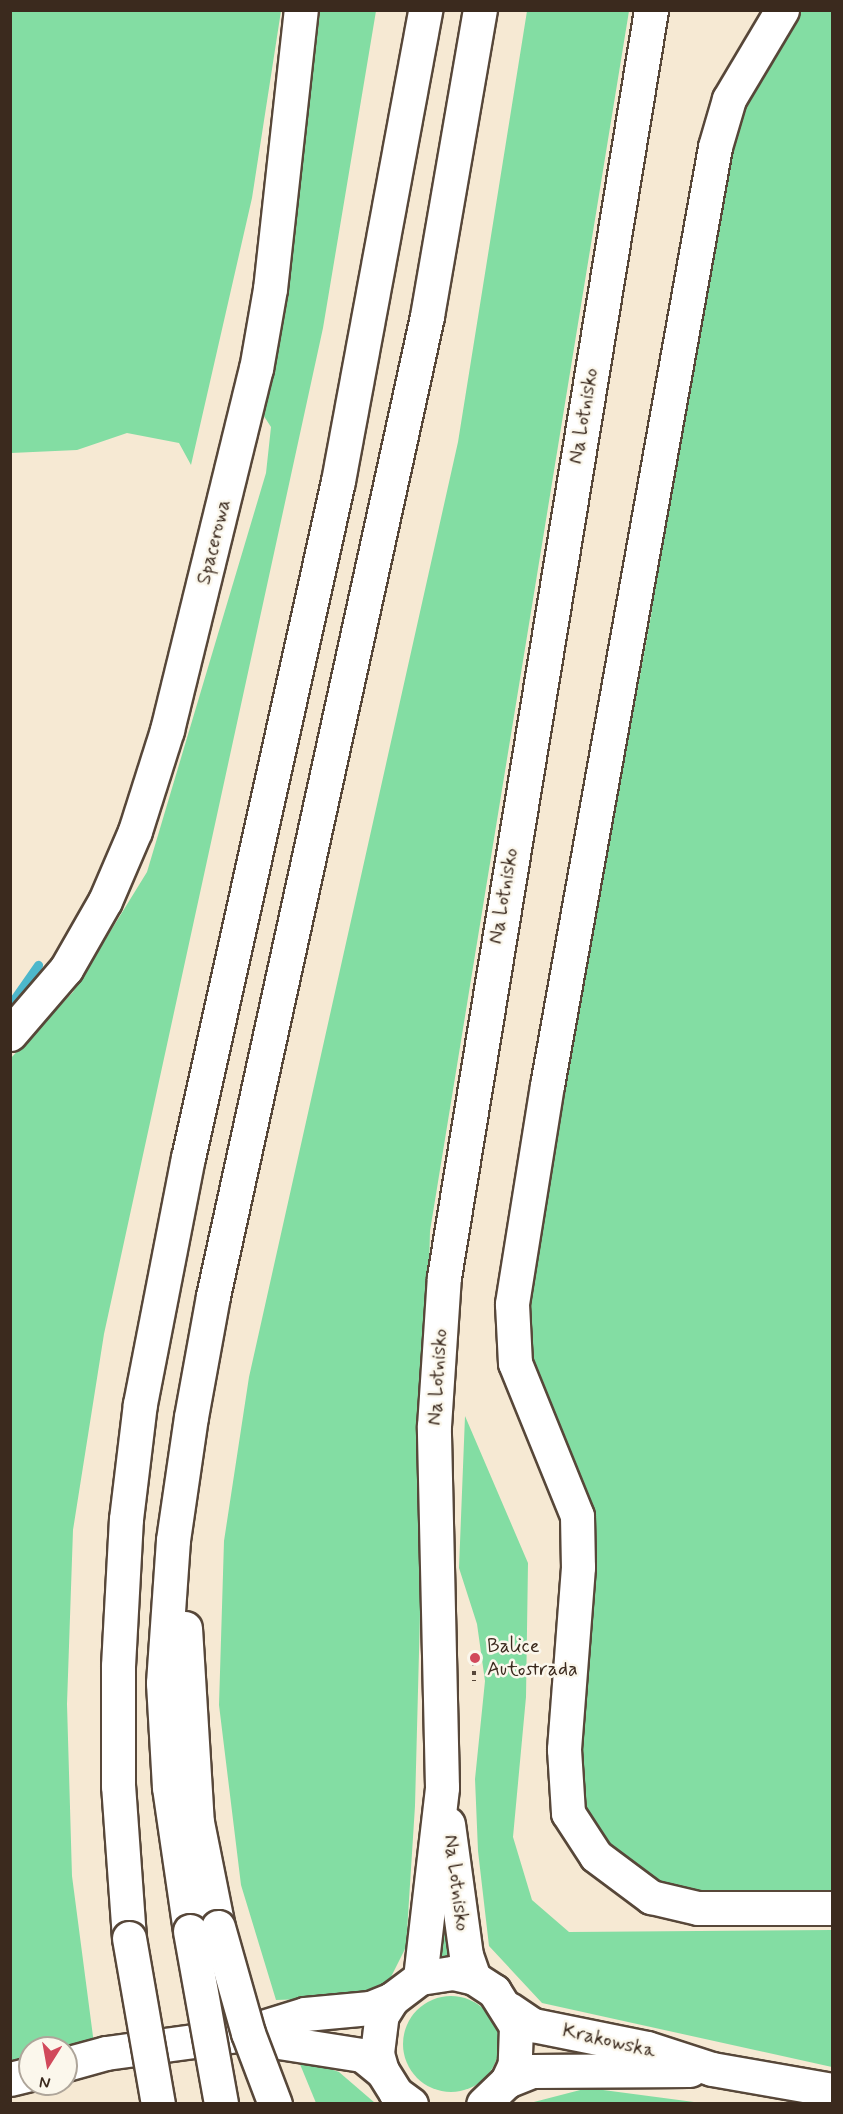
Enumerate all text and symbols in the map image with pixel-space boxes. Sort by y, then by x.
street label: Na Lotnisko [564,363,604,469]
street label: Spacerowa [192,497,236,587]
street label: Na Lotnisko [484,843,524,949]
street label: Na Lotnisko [423,1325,453,1429]
place label: Balice Autostrada [487,1634,578,1681]
marker: Balice Autostrada [468,1651,482,1665]
street label: Na Lotnisko [437,1830,475,1936]
street label: Krakowska [560,2019,658,2063]
north arrow [18,2036,78,2096]
text: N [38,2071,52,2094]

